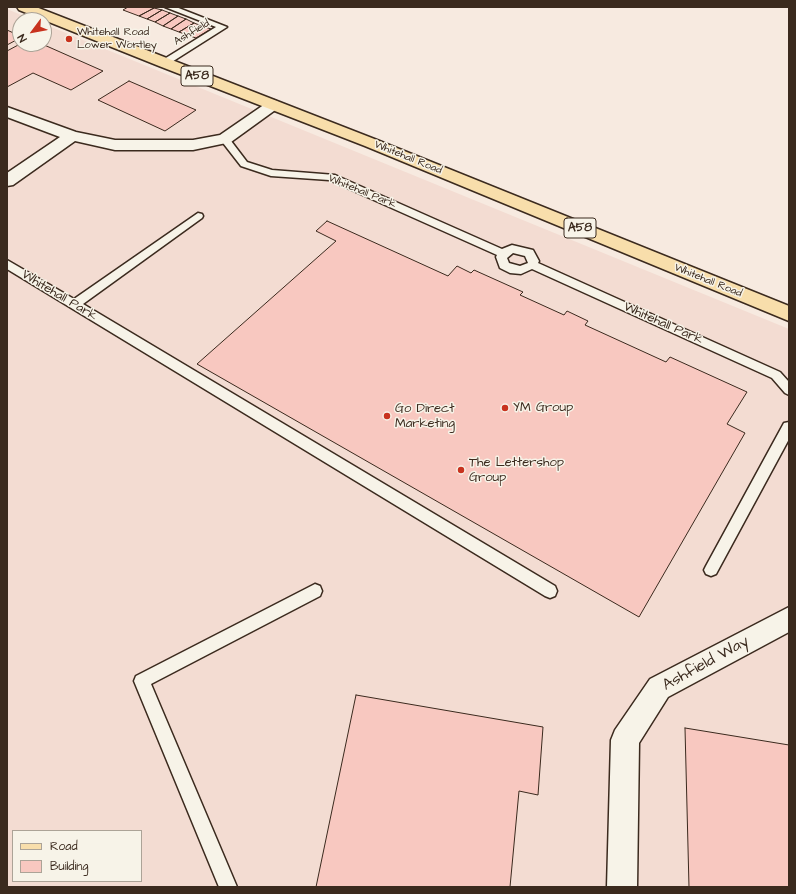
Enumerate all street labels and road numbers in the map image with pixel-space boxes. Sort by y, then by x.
street label: Ashfield [172,17,212,49]
road number: A58 [181,66,213,86]
street label: Whitehall Road [372,138,444,178]
street label: Whitehall Park [326,172,398,212]
road number: A58 [564,218,596,238]
street label: Whitehall Road [672,261,744,301]
street label: Whitehall Park [18,267,100,325]
street label: Whitehall Park [621,300,705,348]
street label: Ashfield Way [659,632,753,696]

